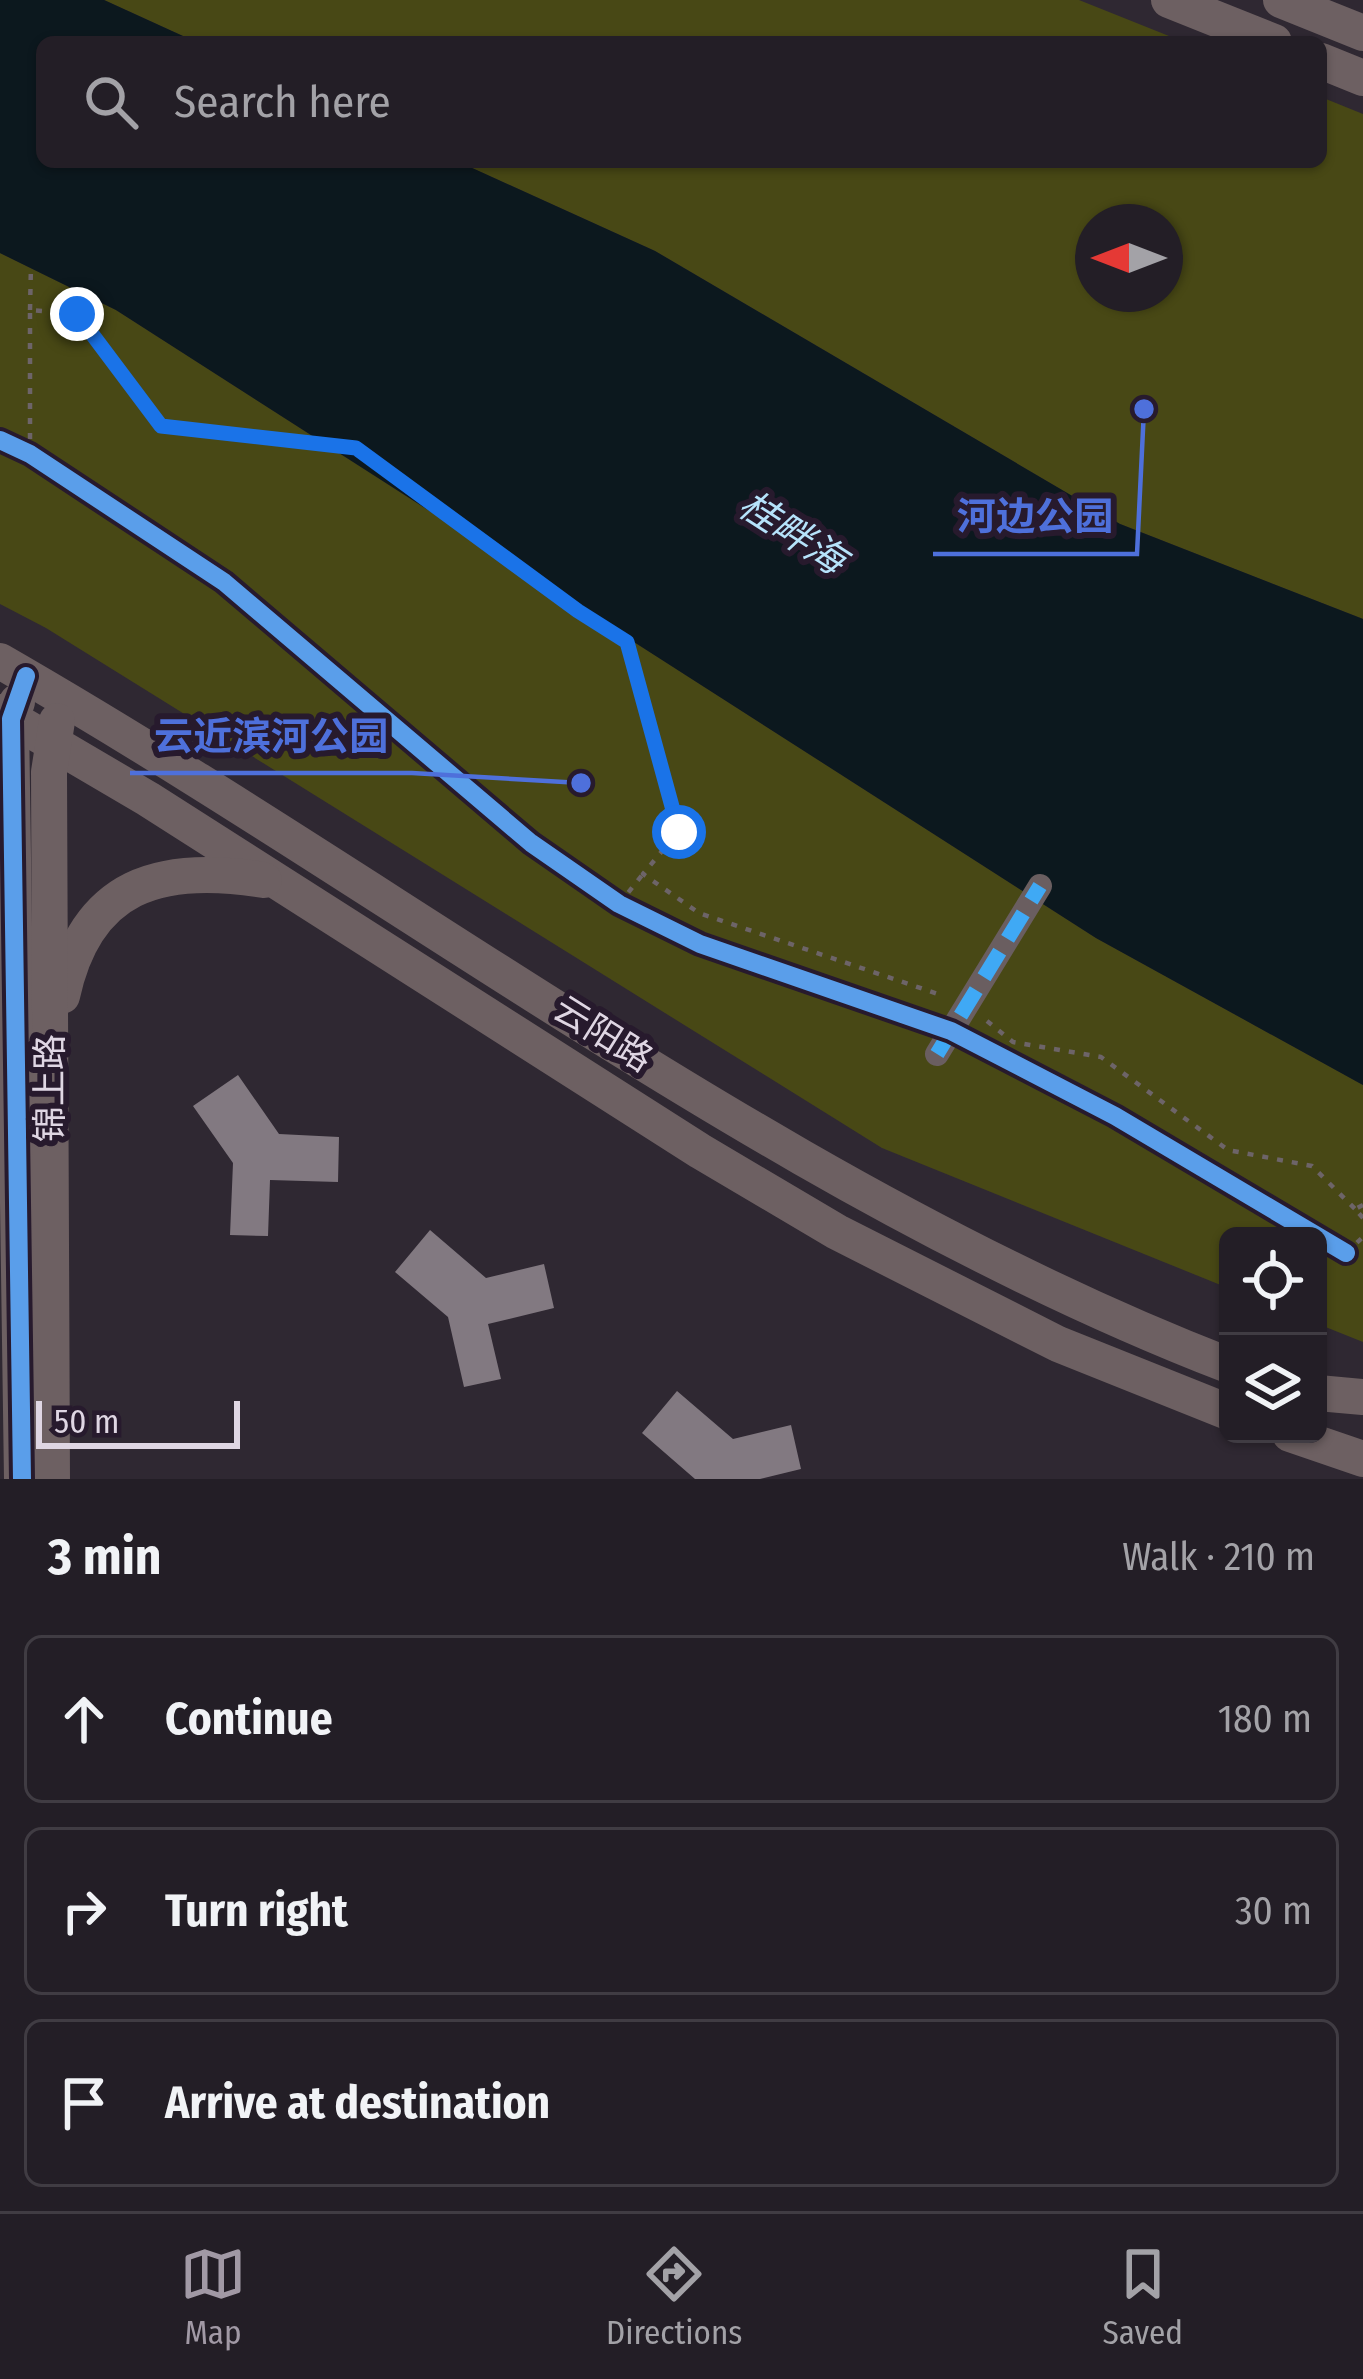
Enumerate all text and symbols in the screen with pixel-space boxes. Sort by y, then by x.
search box [36,36,1327,168]
icon: search [78,69,144,135]
text: Search here [174,75,391,129]
north arrow [1075,204,1183,312]
route end [50,287,104,341]
callout: 河边公园 [933,479,1137,554]
water label: 桂畔海 [730,482,858,587]
text: 河边公园 [957,494,1113,540]
callout: 云近滨河公园 [130,698,412,773]
text: 云近滨河公园 [154,714,388,760]
route start [652,805,706,859]
street label: 云阳路 [546,987,660,1081]
street label: 锦上路 [28,1034,72,1142]
map controls [1219,1227,1327,1443]
button: locate [1219,1227,1327,1335]
button: layers [1219,1335,1327,1443]
scale bar [36,1395,240,1448]
text: 50 m [54,1402,119,1442]
text: 3 min [48,1526,162,1588]
text: Walk · 210 m [1122,1534,1315,1580]
icon: ahead [51,1686,117,1752]
text: Continue [165,1692,333,1746]
text: 180 m [1218,1696,1312,1742]
icon: right [51,1878,117,1944]
text: Turn right [165,1884,348,1938]
text: 30 m [1235,1888,1312,1934]
icon: arrive [51,2070,117,2136]
text: Arrive at destination [165,2076,550,2130]
tab: Map [180,2241,246,2353]
tab: Directions [606,2241,742,2353]
tab: Saved [1102,2241,1183,2353]

